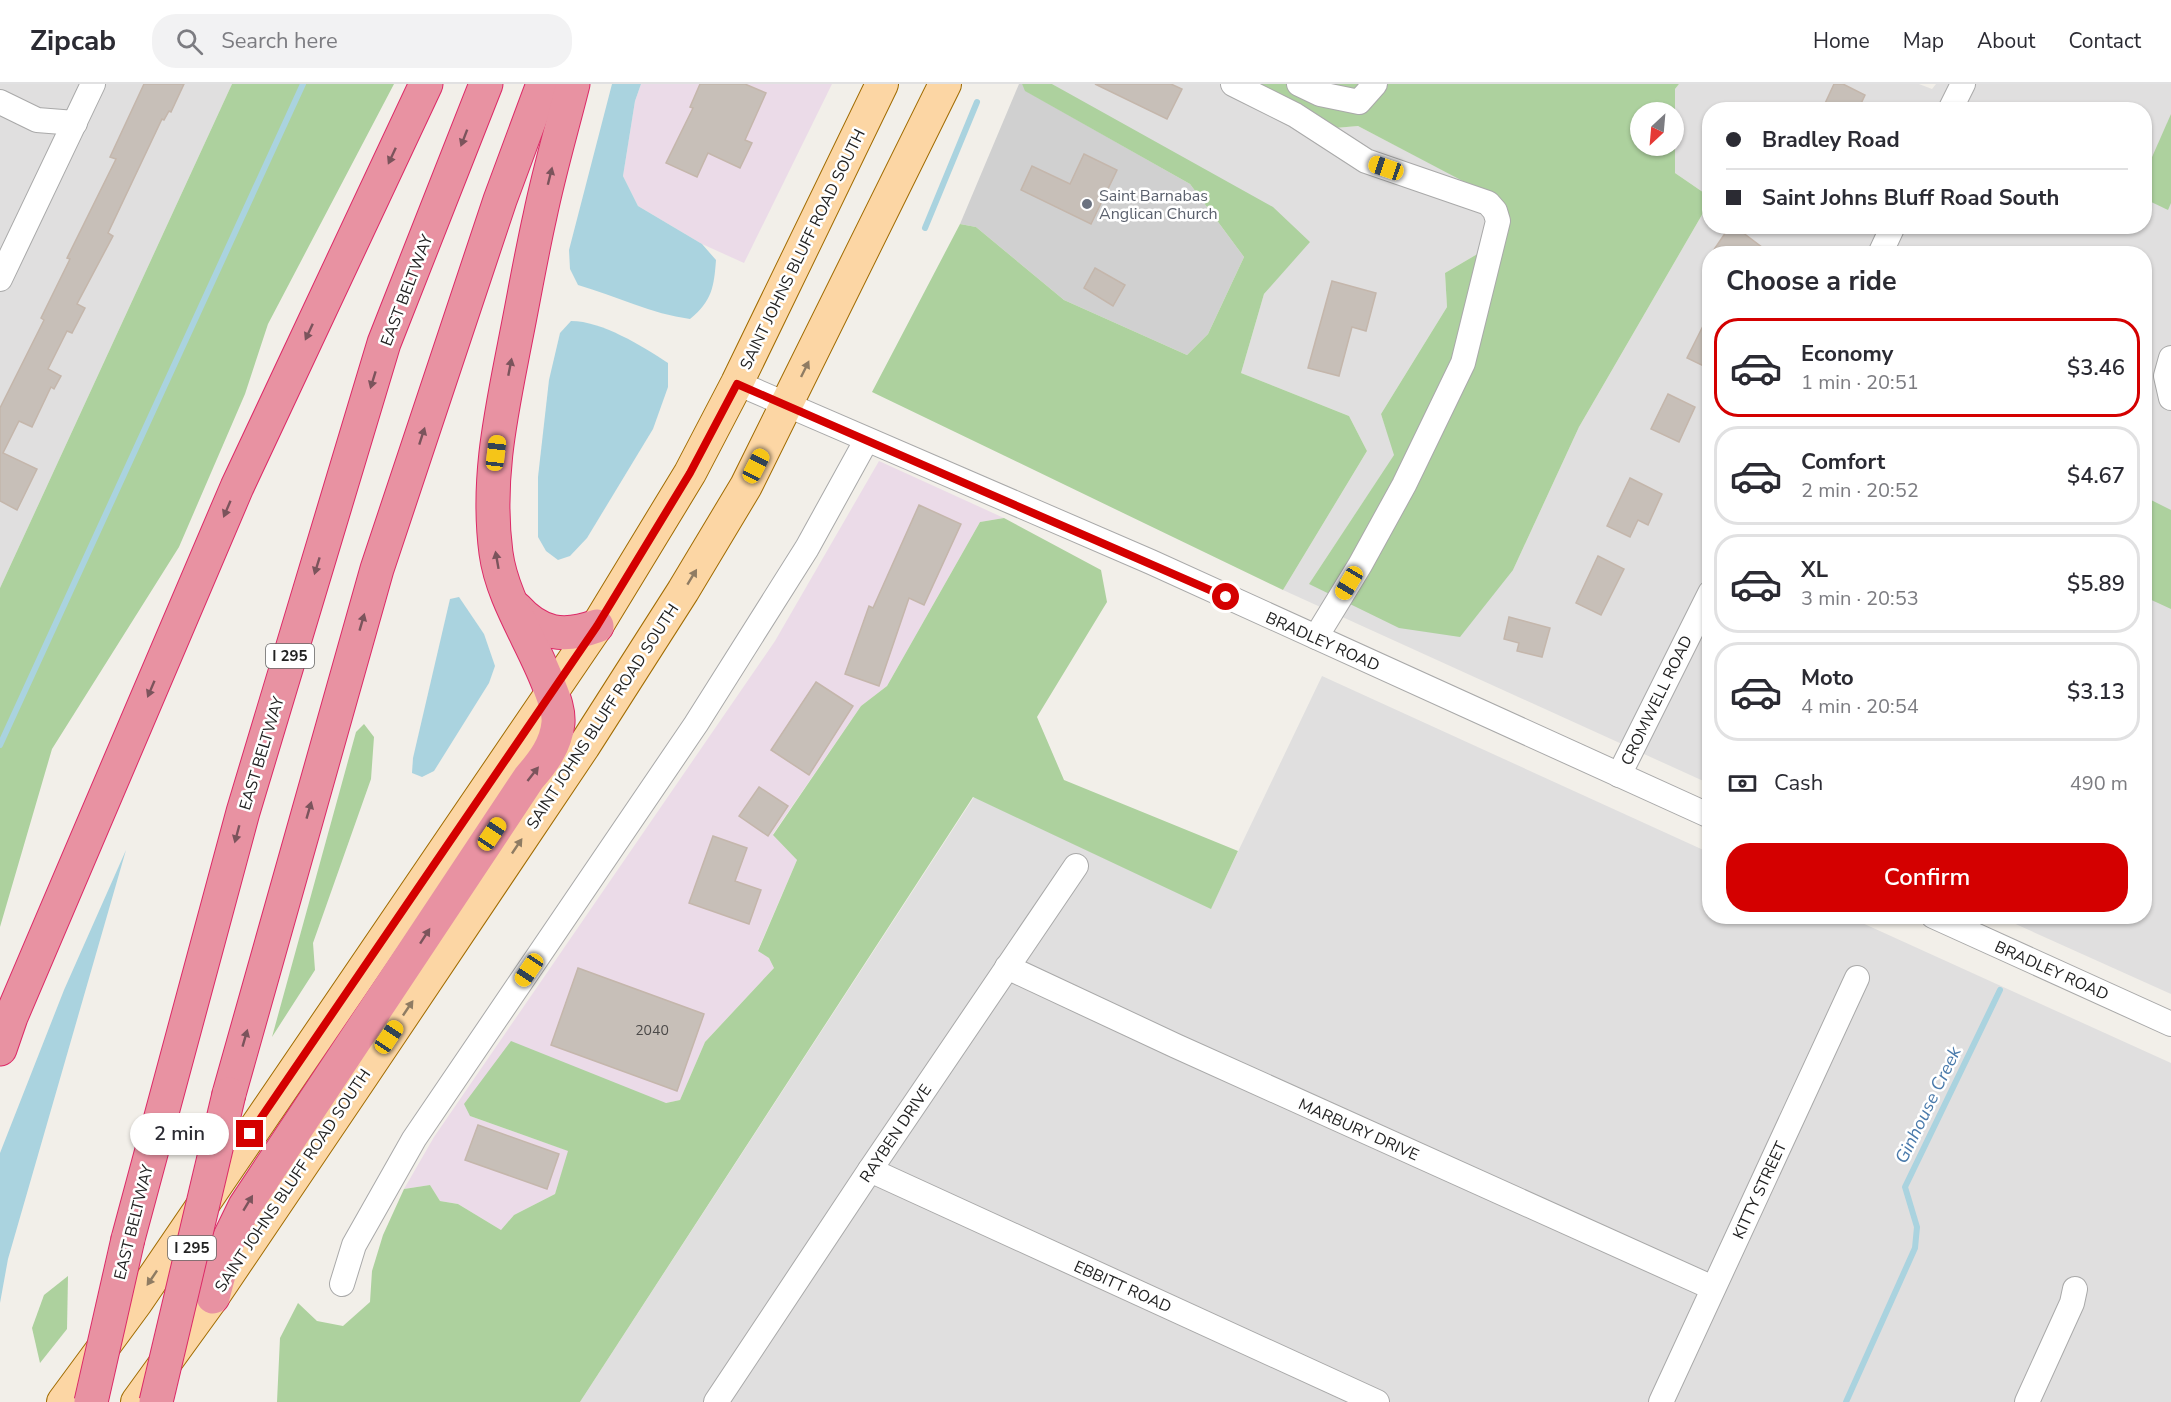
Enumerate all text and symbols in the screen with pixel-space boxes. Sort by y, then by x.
search box [152,14,572,68]
text: Zipcab [30,22,116,60]
icon: search [173,25,206,58]
text: Search here [221,26,338,56]
text: Home [1813,27,1870,55]
text: Map [1903,27,1944,55]
text: About [1977,27,2035,55]
text: Contact [2068,27,2141,55]
north arrow [1630,102,1684,156]
map controls [1630,102,1684,156]
text: Bradley Road [1762,125,1900,155]
street label: SAINT JOHNS BLUFF ROAD SOUTH [735,126,871,373]
one-way arrow [459,130,469,148]
one-way arrow [388,147,397,164]
car [1366,154,1406,182]
one-way arrow [545,167,555,185]
text: Saint Johns Bluff Road South [1762,183,2059,213]
place label: Saint Barnabas Anglican Church [1099,185,1218,225]
marker: Saint Barnabas Anglican Church [1080,197,1094,211]
street label: EAST BELTWAY [376,231,438,349]
text: Choose a ride [1726,263,1897,300]
one-way arrow [305,324,314,341]
text: Economy [1801,339,1893,369]
icon: car [1729,341,1783,395]
text: $3.46 [2067,353,2125,383]
one-way arrow [506,357,515,376]
one-way arrow [800,360,810,377]
text: 1 min · 20:51 [1801,369,1919,396]
one-way arrow [368,371,377,389]
one-way arrow [417,427,427,445]
car [485,434,507,472]
car [740,446,772,486]
text: Comfort [1801,447,1885,477]
icon: car [1729,449,1783,503]
text: $4.67 [2067,461,2125,491]
text: 2 min · 20:52 [1801,477,1919,504]
one-way arrow [222,501,232,519]
one-way arrow [492,550,501,569]
text: XL [1801,555,1828,585]
icon: car [1729,557,1783,611]
one-way arrow [312,558,321,576]
car [1332,563,1366,603]
one-way arrow [686,569,697,585]
text: $5.89 [2067,569,2125,599]
route start [1212,583,1239,610]
text: 3 min · 20:53 [1801,585,1919,612]
street label: SAINT JOHNS BLUFF ROAD SOUTH [521,599,684,834]
street label: BRADLEY ROAD [1262,607,1383,677]
one-way arrow [358,613,367,631]
street label: CROMWELL ROAD [1616,632,1698,769]
road number: I 295 [266,644,314,668]
text: Moto [1801,663,1854,693]
icon: car [1729,665,1783,719]
text: $3.13 [2067,677,2125,707]
one-way arrow [146,680,156,698]
street label: EAST BELTWAY [234,693,290,813]
text: 4 min · 20:54 [1801,693,1919,720]
one-way arrow [527,766,539,781]
icon: cash [1726,767,1759,800]
text: Cash [1774,768,1823,798]
text: 490 m [2070,770,2128,797]
one-way arrow [305,800,314,818]
car [474,814,510,854]
one-way arrow [232,825,241,843]
one-way arrow [511,838,522,854]
button: Confirm [1726,843,2128,912]
one-way arrow [419,928,431,944]
street label: BRADLEY ROAD [1991,936,2112,1006]
car [511,950,547,990]
one-way arrow [402,1000,414,1016]
car [371,1017,407,1057]
house number: 2040 [635,1021,669,1040]
one-way arrow [240,1028,250,1047]
water label: Ginhouse Creek [1889,1042,1967,1167]
street label: SAINT JOHNS BLUFF ROAD SOUTH [210,1065,376,1297]
street label: RAYBEN DRIVE [855,1080,937,1187]
street label: MARBURY DRIVE [1295,1093,1422,1166]
callout: 2 min [130,1113,229,1155]
text: 2 min [154,1120,205,1147]
route end [236,1120,263,1147]
street label: KITTY STREET [1728,1138,1792,1243]
street label: EAST BELTWAY [109,1162,159,1282]
one-way arrow [242,1195,253,1211]
road number: I 295 [168,1236,216,1260]
street label: EBBITT ROAD [1070,1256,1175,1318]
one-way arrow [146,1270,158,1286]

